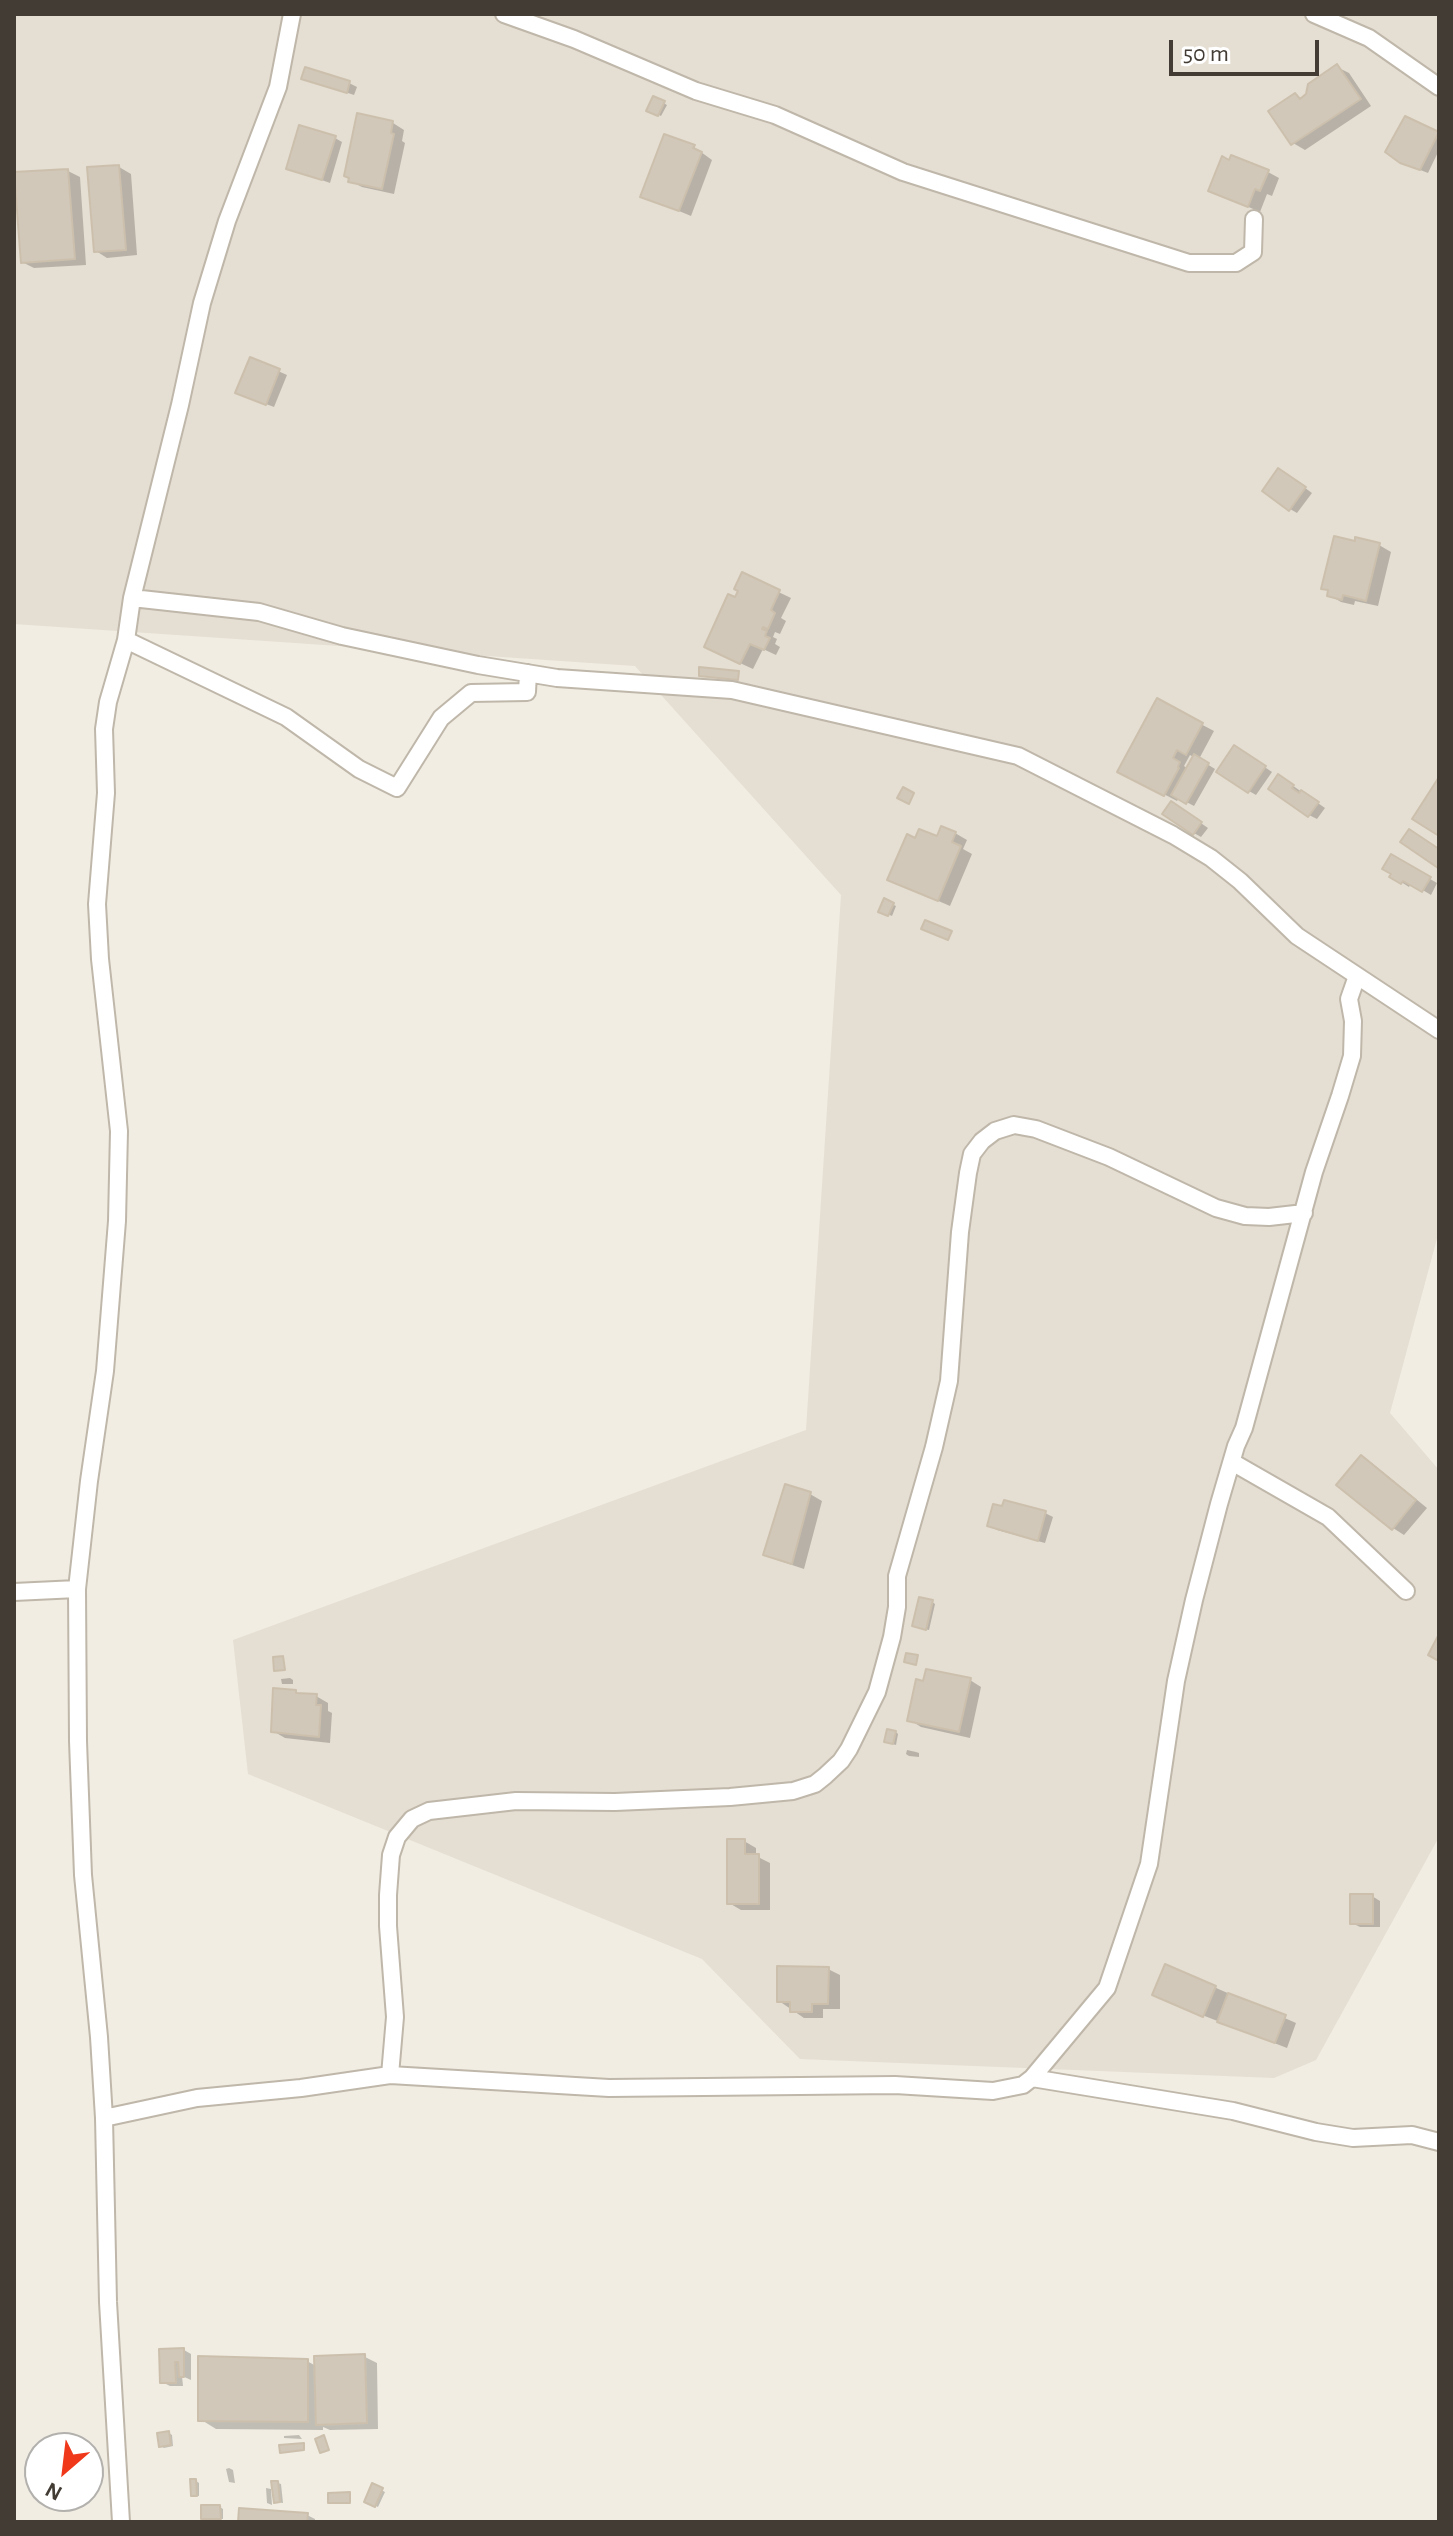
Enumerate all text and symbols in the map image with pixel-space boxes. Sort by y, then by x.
scale bar [1173,24,1323,74]
text: 50 m [1183,42,1229,66]
north arrow [24,2432,104,2512]
text: N [42,2478,66,2505]

